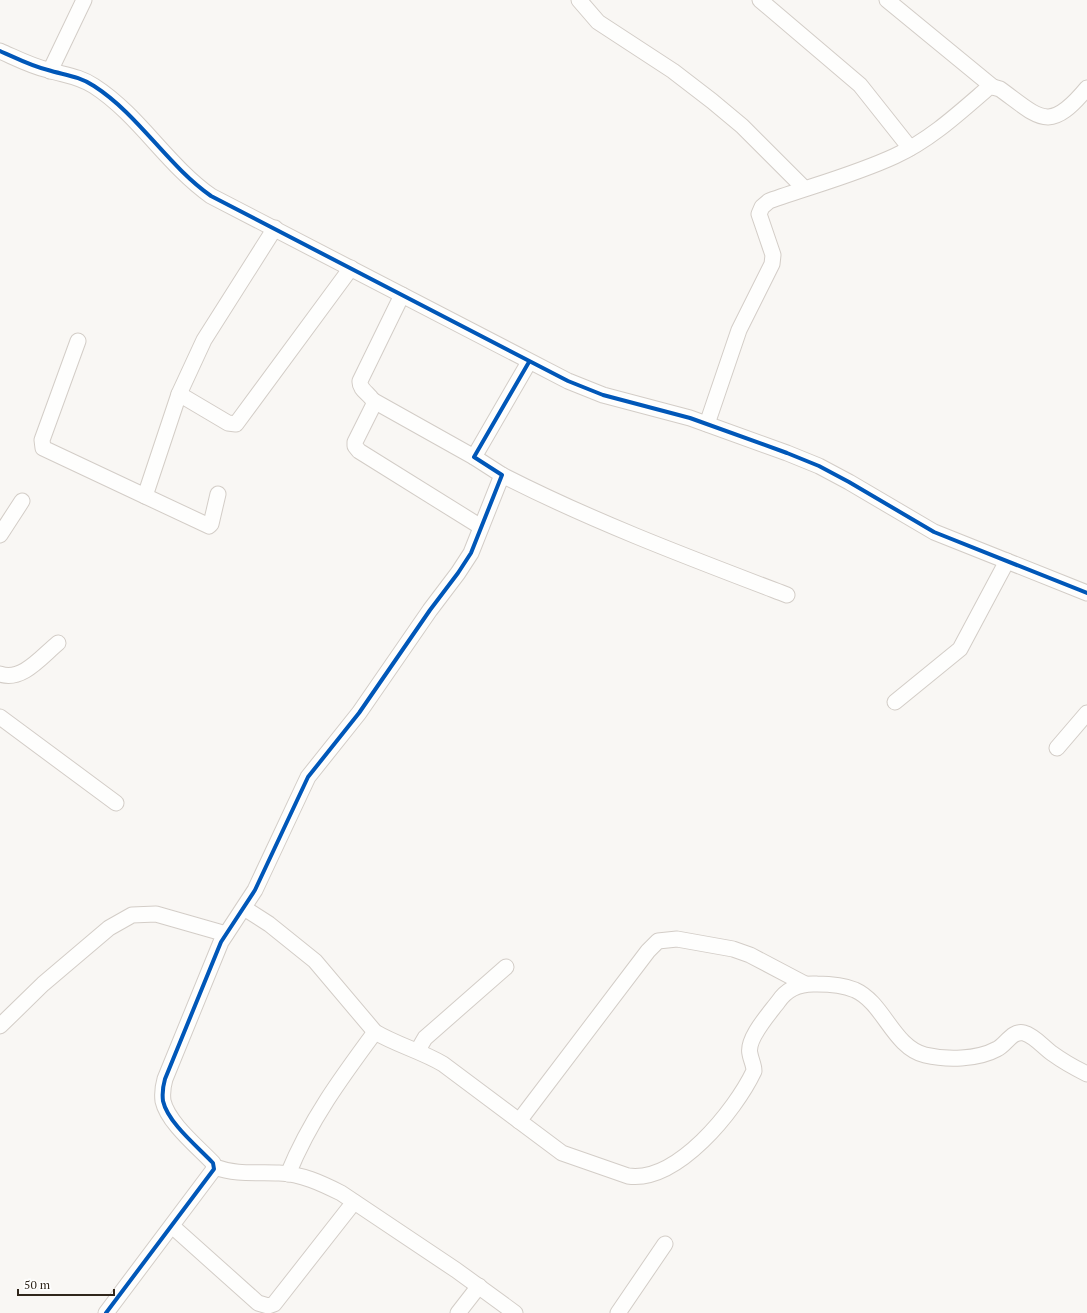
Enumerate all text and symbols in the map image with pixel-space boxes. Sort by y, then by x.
scale bar [18,1271,114,1297]
text: 50 m [24,1277,51,1292]

